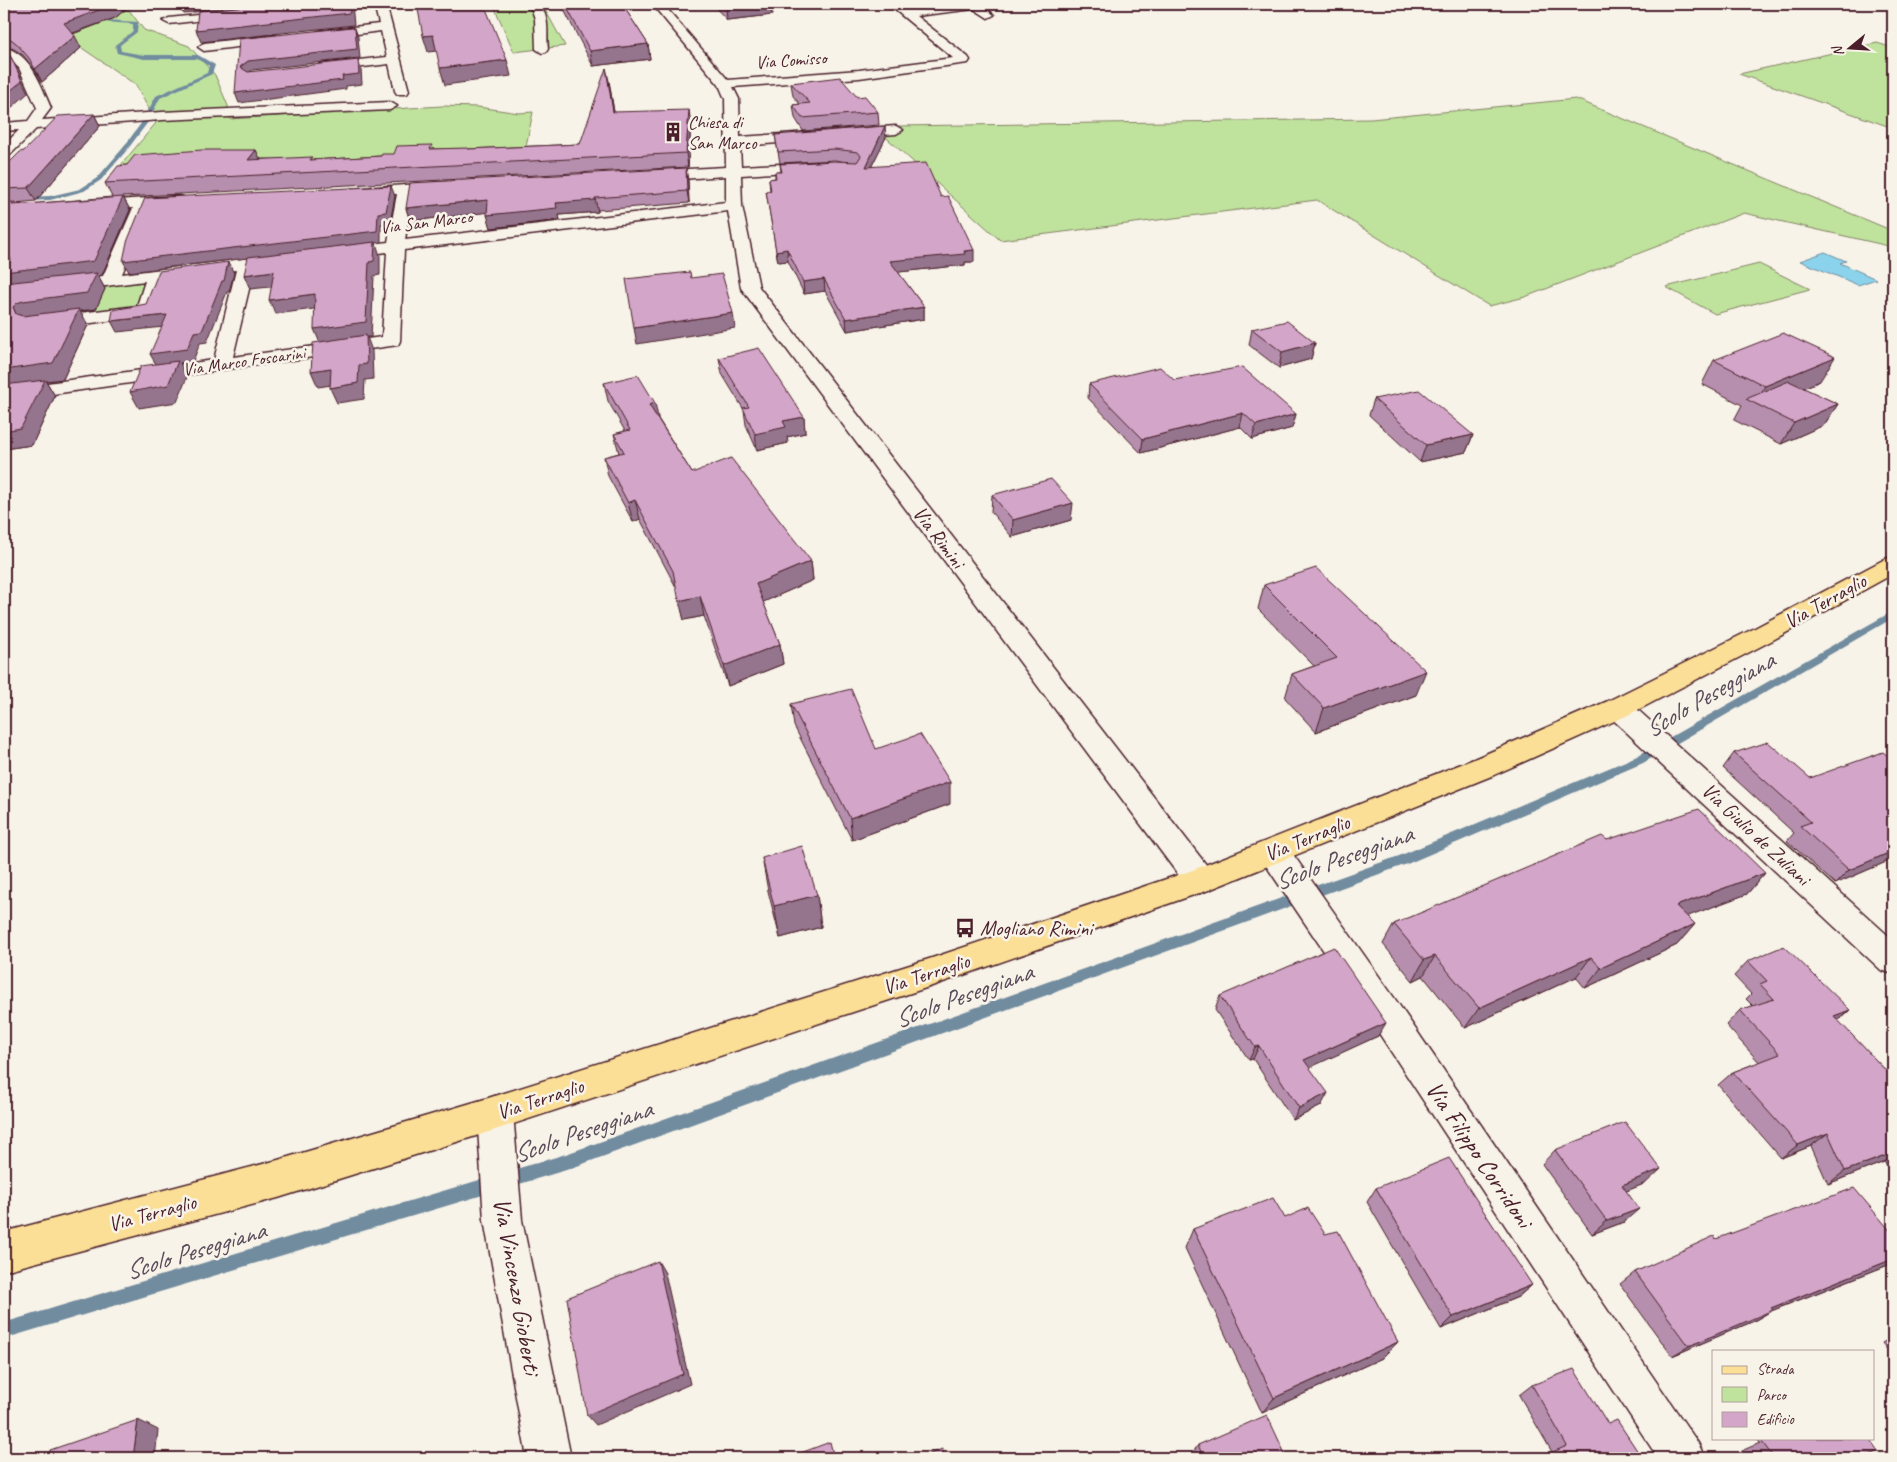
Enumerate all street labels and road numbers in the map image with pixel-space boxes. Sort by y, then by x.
street label: Via Comisso [755,46,829,73]
street label: Via San Marco [379,205,475,239]
street label: Via Marco Foscarini [181,341,309,380]
street label: Via Rimini [907,501,973,576]
street label: Via Terraglio [1779,567,1872,634]
street label: Via Giulio de Zuliani [1696,777,1818,893]
street label: Via Terraglio [1261,809,1355,867]
street label: Via Terraglio [879,947,974,1000]
street label: Via Terraglio [493,1072,588,1125]
street label: Via Filippo Corridoni [1418,1075,1542,1237]
street label: Via Terraglio [105,1188,200,1237]
street label: Via Vincenzo Gioberti [486,1195,549,1380]

